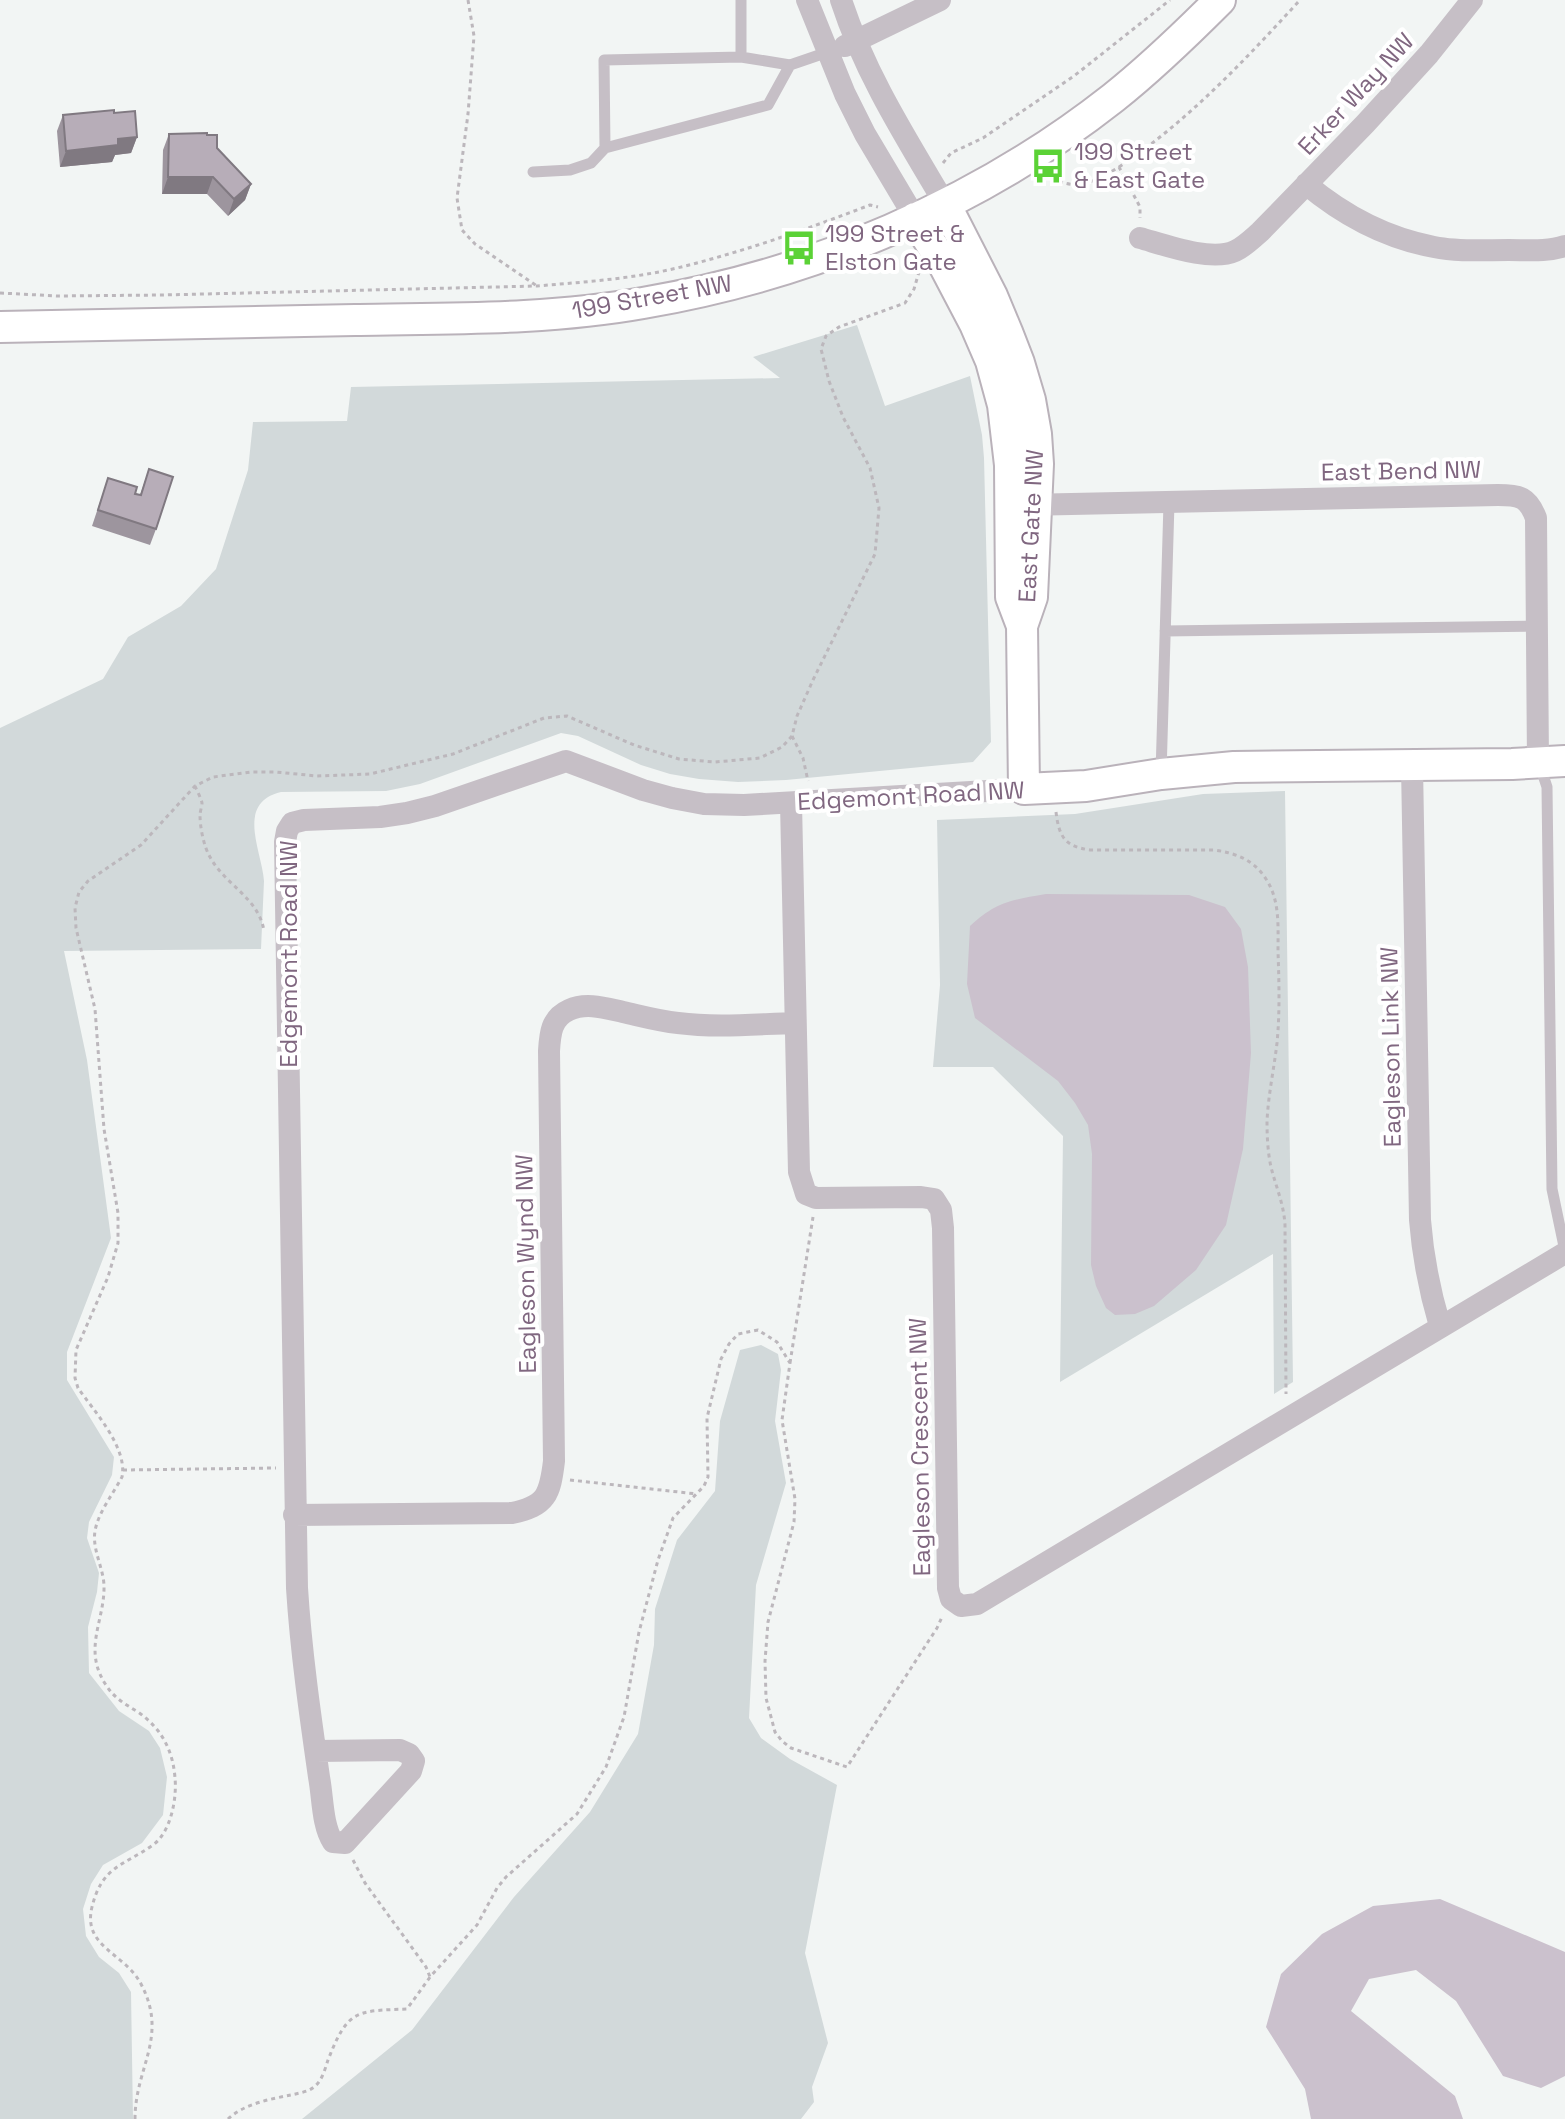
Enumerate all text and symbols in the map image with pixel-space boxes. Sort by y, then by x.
street label: Erker Way NW [1291,26,1420,161]
place label: 199 Street & East Gate [1074,136,1205,195]
bus stop icon: 199 Street & East Gate [1029,147,1067,185]
place label: 199 Street & Elston Gate [825,218,965,277]
bus stop icon: 199 Street & Elston Gate [780,229,818,267]
street label: 199 Street NW [569,267,734,326]
street label: East Gate NW [1011,448,1050,603]
street label: East Bend NW [1321,454,1481,487]
street label: Edgemont Road NW [796,774,1025,817]
street label: Edgemont Road NW [273,840,304,1068]
street label: Eagleson Link NW [1373,946,1408,1148]
street label: Eagleson Wynd NW [508,1154,543,1374]
street label: Eagleson Crescent NW [902,1317,937,1577]

